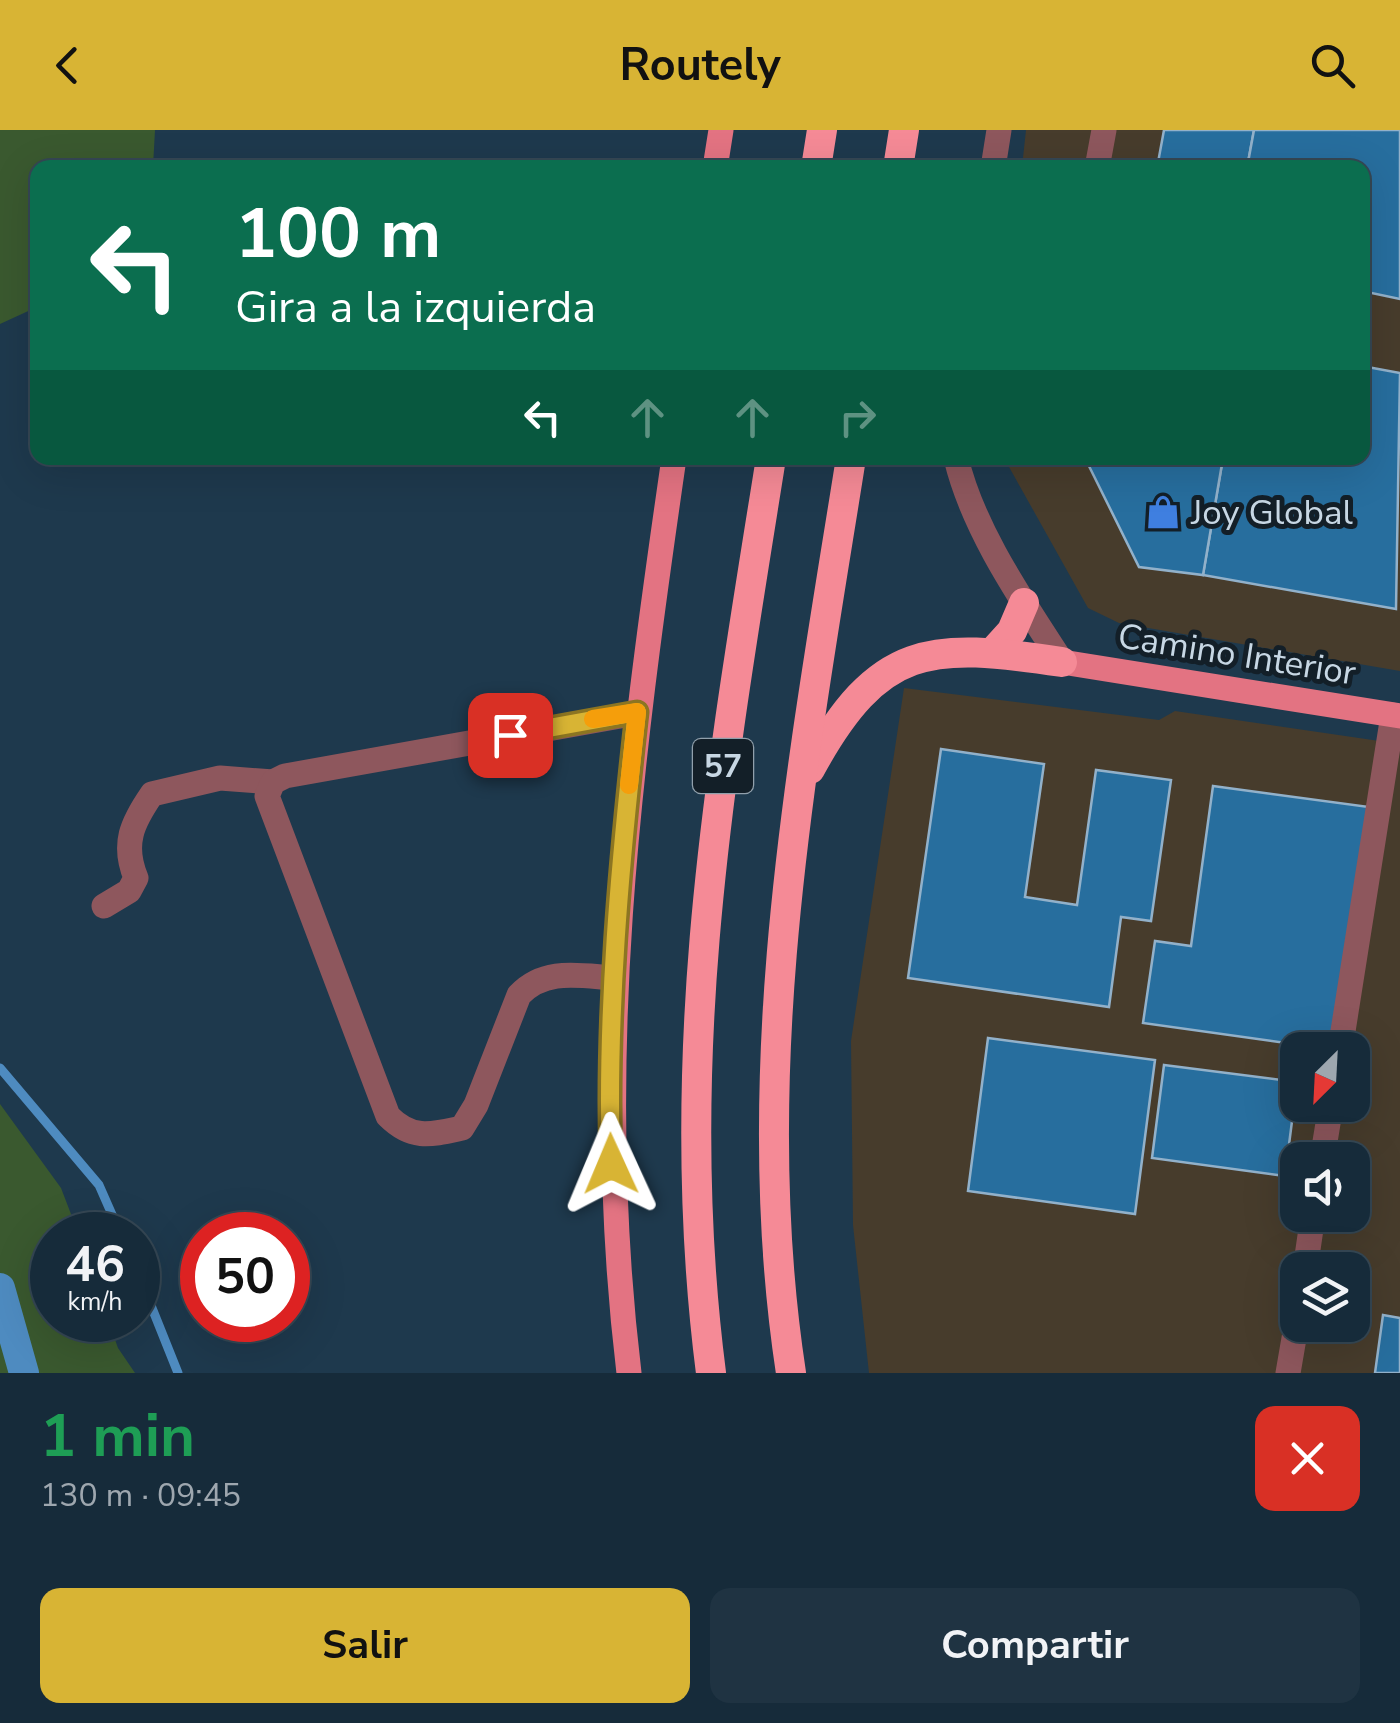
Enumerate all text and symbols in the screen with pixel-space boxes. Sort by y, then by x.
text: Routely [619,35,781,96]
icon: back [40,38,95,93]
icon: search [1305,38,1360,93]
text: 100 m [235,186,441,282]
icon: left [70,200,200,330]
text: Gira a la izquierda [235,277,596,338]
icon: left [515,390,570,445]
icon: ahead [620,390,675,445]
icon: ahead [725,390,780,445]
icon: right [830,390,885,445]
place label: Joy Global [1190,489,1354,536]
shop icon: Joy Global [1144,493,1182,531]
street label: Camino Interior [1115,613,1360,697]
pin [468,693,553,778]
icon: arrive [483,708,538,763]
road number: 57 [693,739,753,793]
north arrow [1280,1032,1370,1122]
map controls [1280,1032,1370,1342]
position arrow [559,1112,663,1216]
button: sound [1280,1142,1370,1232]
speed limit sign: 50 [180,1212,310,1342]
text: 46 [65,1230,125,1299]
button: layers [1280,1252,1370,1342]
text: km/h [67,1285,123,1319]
text: 1 min [40,1395,195,1477]
button: close [1255,1406,1360,1511]
text: 130 m · 09:45 [40,1474,241,1517]
button: Salir [40,1588,690,1703]
button: Compartir [710,1588,1360,1703]

